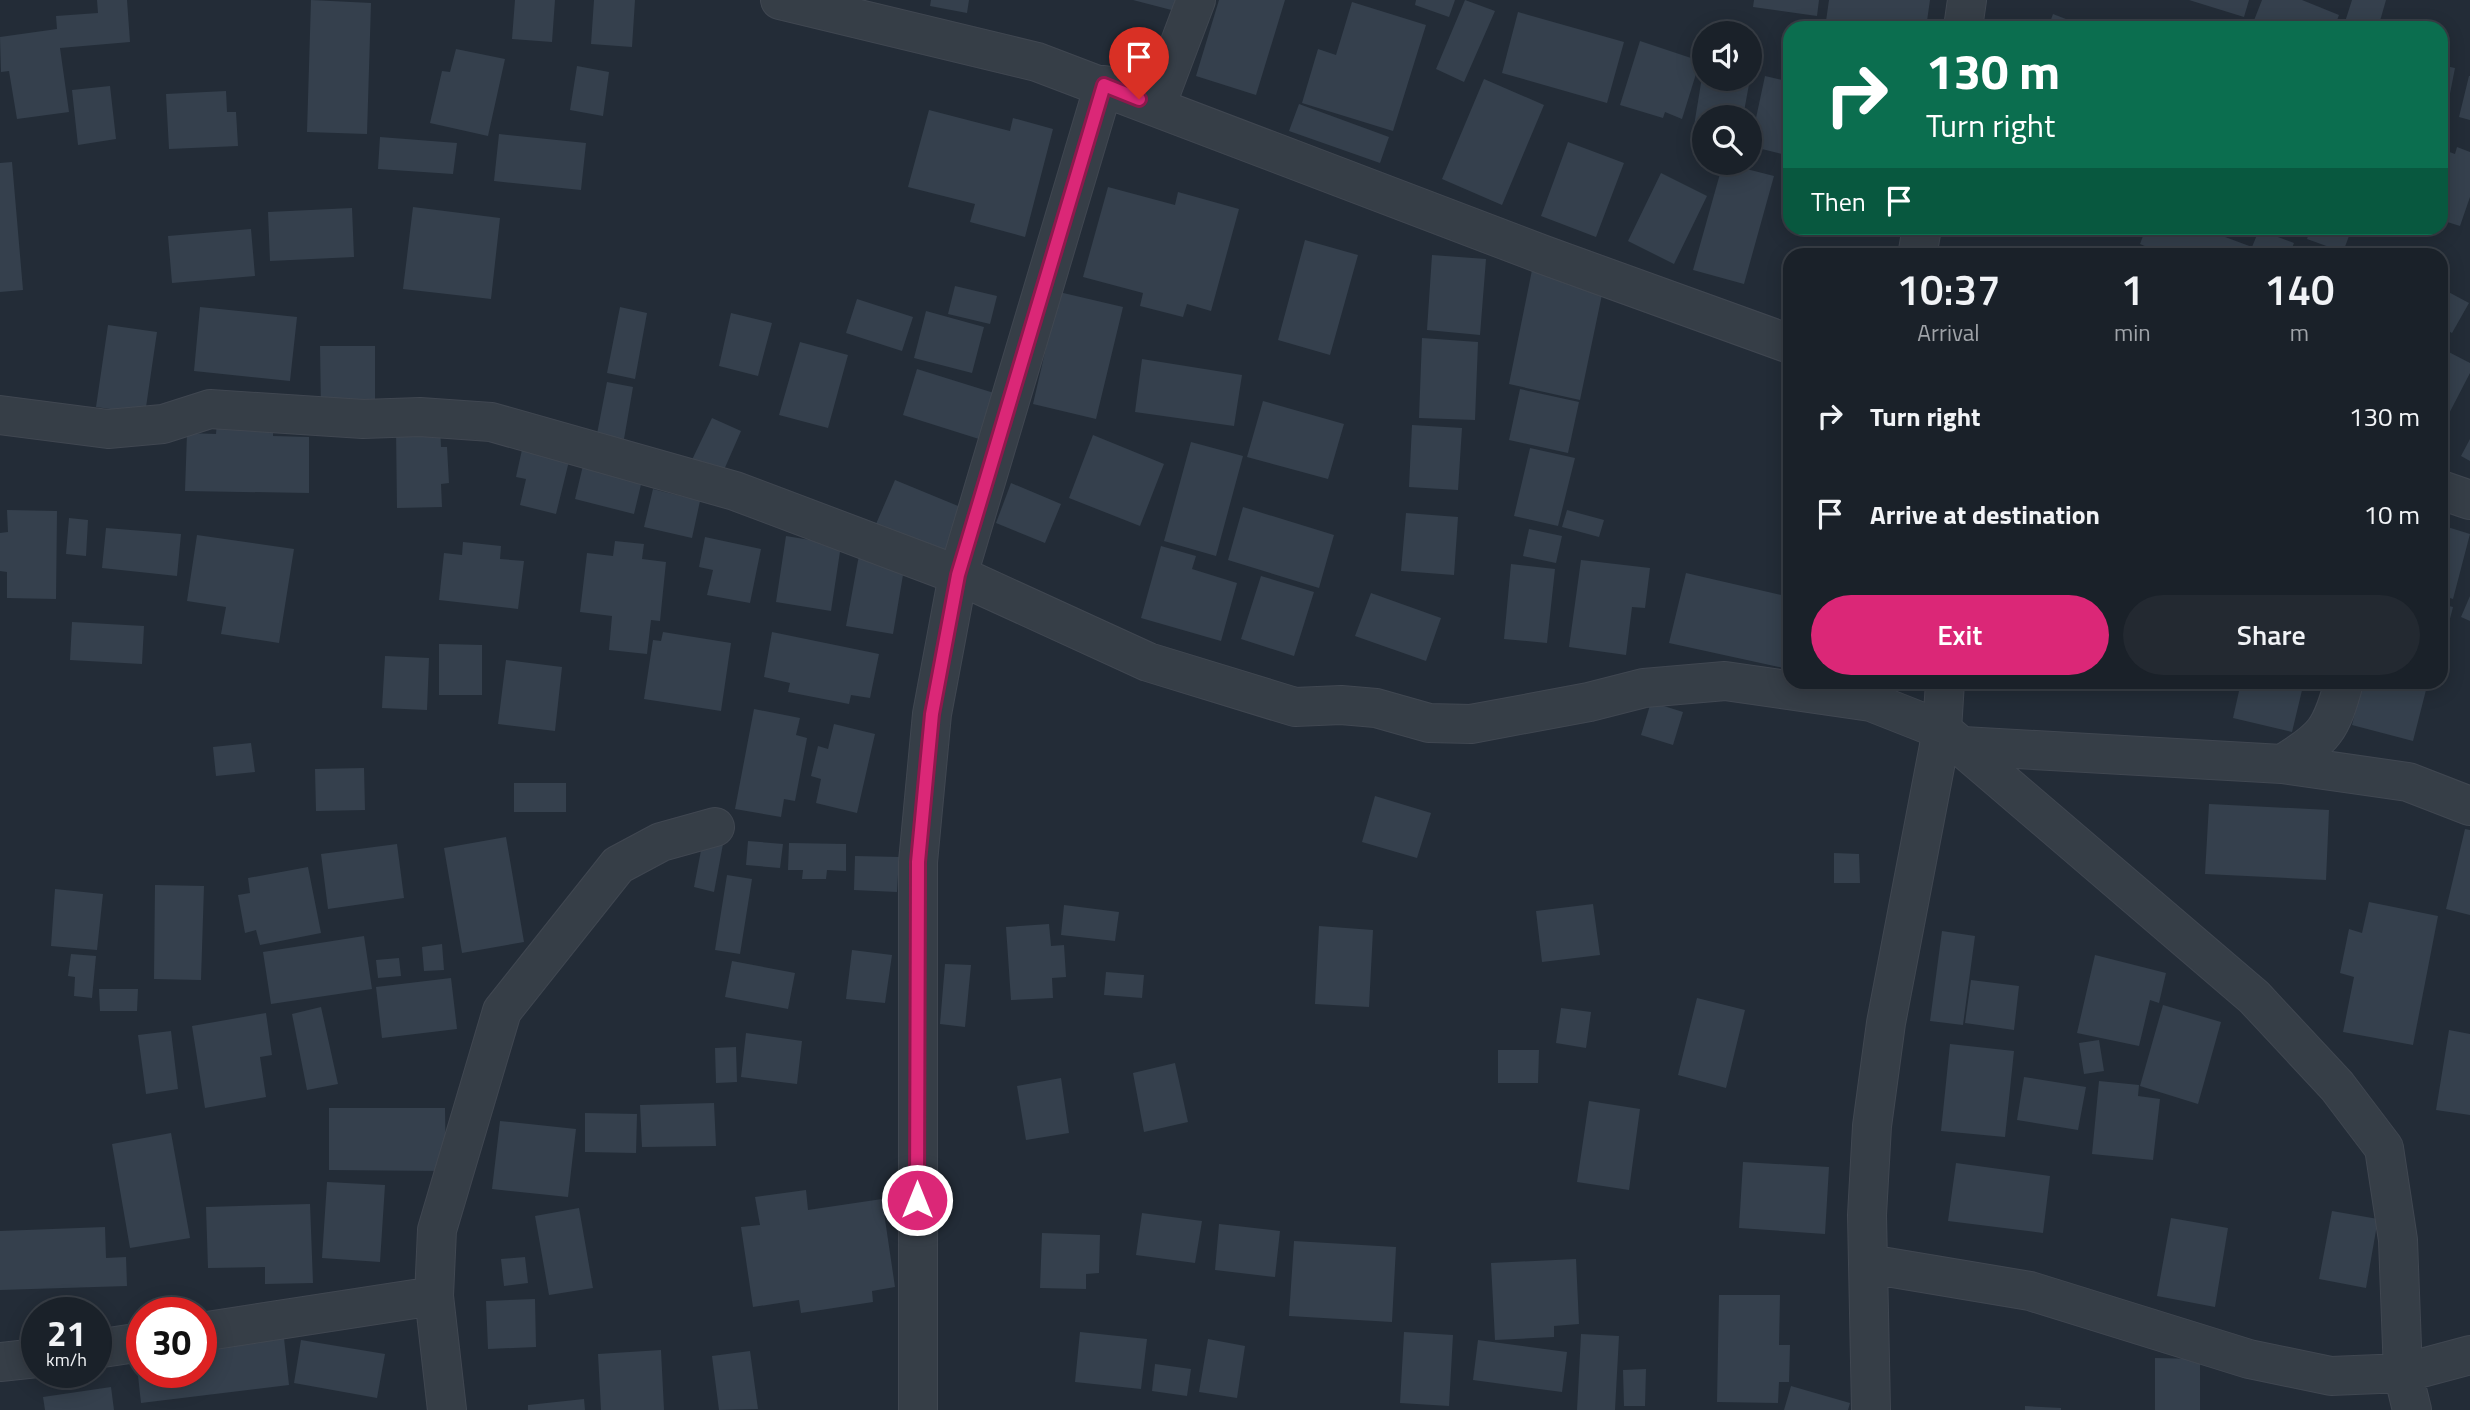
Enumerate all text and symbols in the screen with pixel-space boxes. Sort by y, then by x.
map controls [1692,21,1762,175]
button: sound [1692,21,1762,91]
pin [1109,27,1169,99]
text: 130 m [1926,33,2060,108]
icon: arrive [1120,38,1158,76]
icon: right [1811,49,1902,140]
text: Turn right [1926,101,2055,149]
button: search [1692,105,1762,175]
text: Then [1811,182,1866,221]
icon: arrive [1880,182,1918,220]
text: 10:37 [1896,257,2001,321]
text: 1 [2121,257,2144,321]
text: 140 [2264,257,2335,321]
text: Arrival [1917,315,1980,350]
text: min [2114,315,2151,350]
text: m [2290,315,2309,350]
icon: right [1811,397,1849,435]
text: Turn right [1870,397,1981,436]
text: 130 m [2349,397,2420,436]
icon: arrive [1811,495,1849,533]
text: Arrive at destination [1870,495,2100,534]
text: 10 m [2363,495,2420,534]
button: Exit [1811,595,2109,675]
button: Share [2123,595,2420,675]
position arrow [880,1163,954,1237]
speed limit sign: 30 [126,1297,217,1388]
text: 21 [47,1306,86,1360]
text: km/h [46,1346,87,1373]

